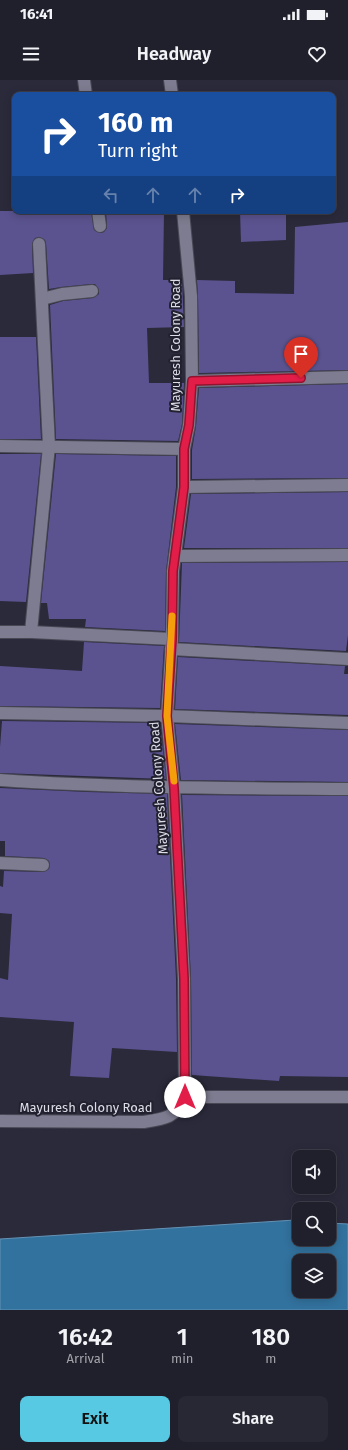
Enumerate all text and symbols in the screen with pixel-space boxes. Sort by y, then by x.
text: 16:41 [20,5,53,23]
icon: menu [20,43,42,65]
text: Headway [137,43,211,65]
icon: heart [306,43,328,65]
text: 160 m [98,106,173,139]
icon: right [32,108,84,160]
text: Turn right [98,140,178,162]
icon: left [100,184,122,206]
icon: ahead [142,184,164,206]
icon: ahead [184,184,206,206]
icon: right [226,184,248,206]
street label: Mayuresh Colony Road [168,278,183,412]
pin [284,337,318,378]
icon: arrive [290,343,312,365]
street label: Mayuresh Colony Road [146,721,171,855]
position arrow [164,1076,206,1118]
street label: Mayuresh Colony Road [19,1100,153,1115]
map controls [292,1150,336,1298]
button: sound [292,1150,336,1194]
button: search [292,1202,336,1246]
button: layers [292,1254,336,1298]
text: 16:42 [58,1323,113,1351]
text: 1 [177,1323,188,1351]
text: 180 [251,1323,290,1351]
text: Arrival [66,1351,105,1366]
text: min [171,1351,193,1366]
text: m [265,1351,276,1366]
button: Exit [20,1396,170,1442]
button: Share [178,1396,328,1442]

